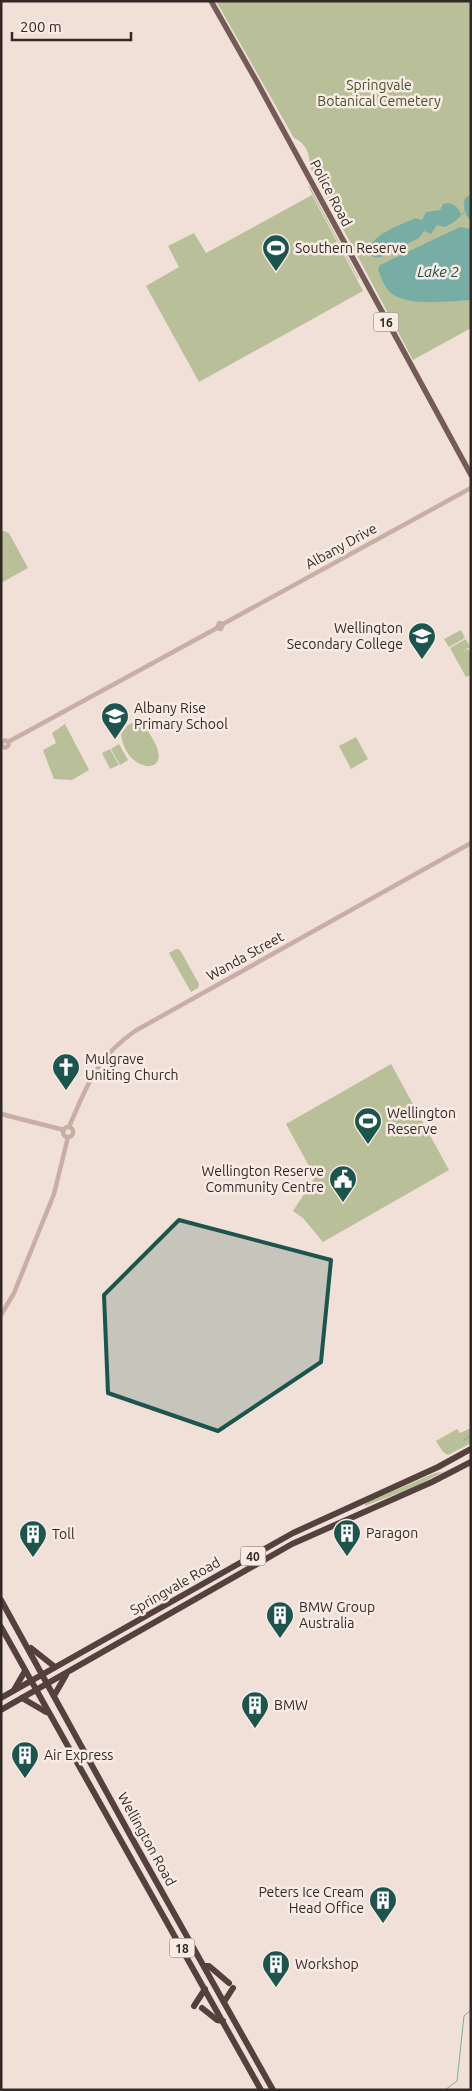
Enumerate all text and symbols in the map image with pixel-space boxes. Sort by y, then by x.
scale bar [12,10,131,42]
text: 200 m [20,18,62,35]
park label: Springvale Botanical Cemetery [317,77,441,109]
street label: Police Road [307,157,355,229]
sports icon: Southern Reserve [261,233,291,272]
place label: Southern Reserve [295,240,407,256]
water label: Lake 2 [417,263,459,280]
road number: 16 [374,313,398,332]
street label: Albany Drive [303,520,379,572]
place label: Wellington Secondary College [287,620,403,652]
school or university icon: Wellington Secondary College [407,621,437,660]
place label: Albany Rise Primary School [134,700,228,732]
school or university icon: Albany Rise Primary School [100,701,130,740]
street label: Wanda Street [204,928,287,984]
place label: Mulgrave Uniting Church [85,1051,178,1083]
church icon: Mulgrave Uniting Church [51,1052,81,1091]
place label: Wellington Reserve [387,1105,456,1137]
sports icon: Wellington Reserve [353,1106,383,1145]
place label: Wellington Reserve Community Centre [202,1163,324,1195]
public building icon: Wellington Reserve Community Centre [328,1164,358,1203]
building icon: Paragon [332,1518,362,1557]
building icon: Toll [18,1519,48,1558]
place label: Paragon [366,1525,418,1541]
place label: Toll [52,1526,75,1542]
road number: 40 [240,1546,266,1565]
street label: Springvale Road [127,1554,223,1618]
place label: BMW Group Australia [299,1599,375,1631]
building icon: BMW Group Australia [265,1600,295,1639]
building icon: BMW [240,1690,270,1729]
place label: BMW [274,1697,308,1713]
building icon: Air Express [10,1740,40,1779]
place label: Air Express [44,1747,113,1763]
street label: Wellington Road [115,1789,179,1889]
place label: Peters Ice Cream Head Office [259,1884,364,1916]
building icon: Peters Ice Cream Head Office [368,1885,398,1924]
road number: 18 [170,1939,194,1958]
building icon: Workshop [261,1949,291,1988]
place label: Workshop [295,1956,359,1972]

